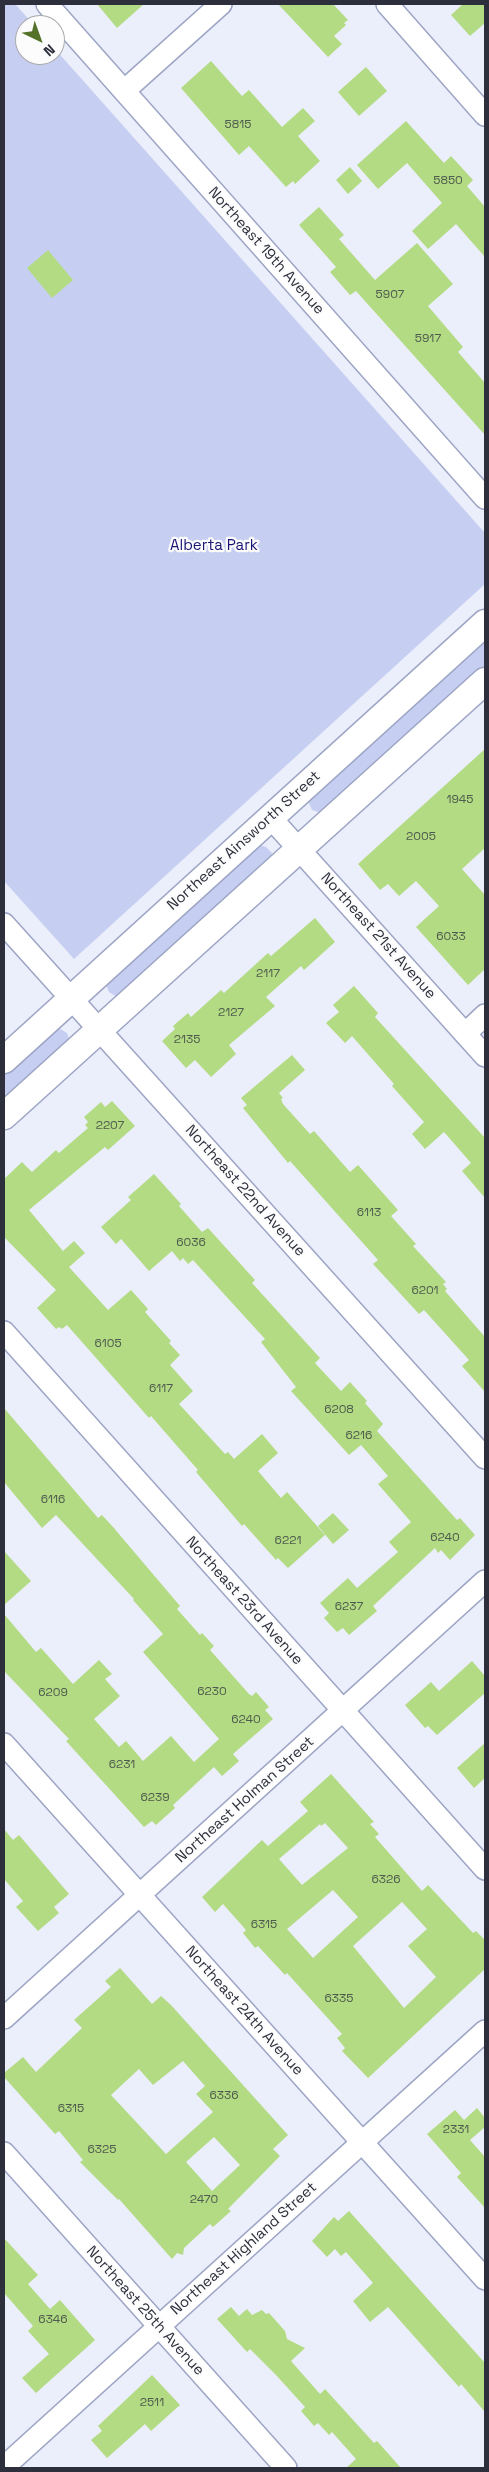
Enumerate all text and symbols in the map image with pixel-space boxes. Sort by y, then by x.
north arrow [15,15,65,65]
text: N [40,41,59,60]
house number: 5815 [225,118,251,132]
house number: 5850 [433,174,463,188]
street label: Northeast 19th Avenue [204,184,328,318]
house number: 5907 [376,288,404,302]
house number: 5917 [415,332,441,346]
park label: Alberta Park [170,537,258,555]
street label: Northeast Ainsworth Street [164,768,324,914]
house number: 1945 [446,793,474,807]
house number: 2005 [406,830,436,844]
street label: Northeast 21st Avenue [317,869,439,1003]
house number: 6033 [436,930,466,944]
house number: 2117 [256,967,280,981]
house number: 2127 [218,1006,244,1020]
house number: 2135 [174,1033,200,1047]
house number: 2207 [96,1119,124,1133]
street label: Northeast 22nd Avenue [181,1122,309,1260]
house number: 6113 [357,1206,381,1220]
house number: 6036 [176,1236,206,1250]
house number: 6201 [411,1284,439,1298]
house number: 6105 [94,1337,122,1351]
house number: 6117 [149,1382,173,1396]
house number: 6208 [324,1403,354,1417]
house number: 6216 [346,1429,372,1443]
house number: 6116 [41,1493,65,1507]
house number: 6240 [430,1531,460,1545]
street label: Northeast 23rd Avenue [181,1533,307,1669]
house number: 6221 [275,1534,301,1548]
house number: 6237 [335,1600,363,1614]
house number: 6230 [197,1685,227,1699]
house number: 6209 [38,1686,68,1700]
house number: 6240 [231,1713,261,1727]
street label: Northeast Holman Street [172,1733,318,1867]
house number: 6231 [109,1758,135,1772]
house number: 6239 [140,1791,170,1805]
house number: 6326 [371,1873,401,1887]
house number: 6315 [251,1918,277,1932]
street label: Northeast 24th Avenue [181,1943,307,2079]
house number: 6335 [324,1992,354,2006]
house number: 6336 [209,2089,239,2103]
house number: 6315 [58,2102,84,2116]
house number: 2331 [443,2123,469,2137]
house number: 6325 [87,2143,117,2157]
street label: Northeast Highland Street [167,2179,321,2319]
house number: 2470 [190,2193,218,2207]
street label: Northeast 25th Avenue [82,2243,208,2379]
house number: 6346 [38,2313,68,2327]
house number: 2511 [140,2396,164,2410]

